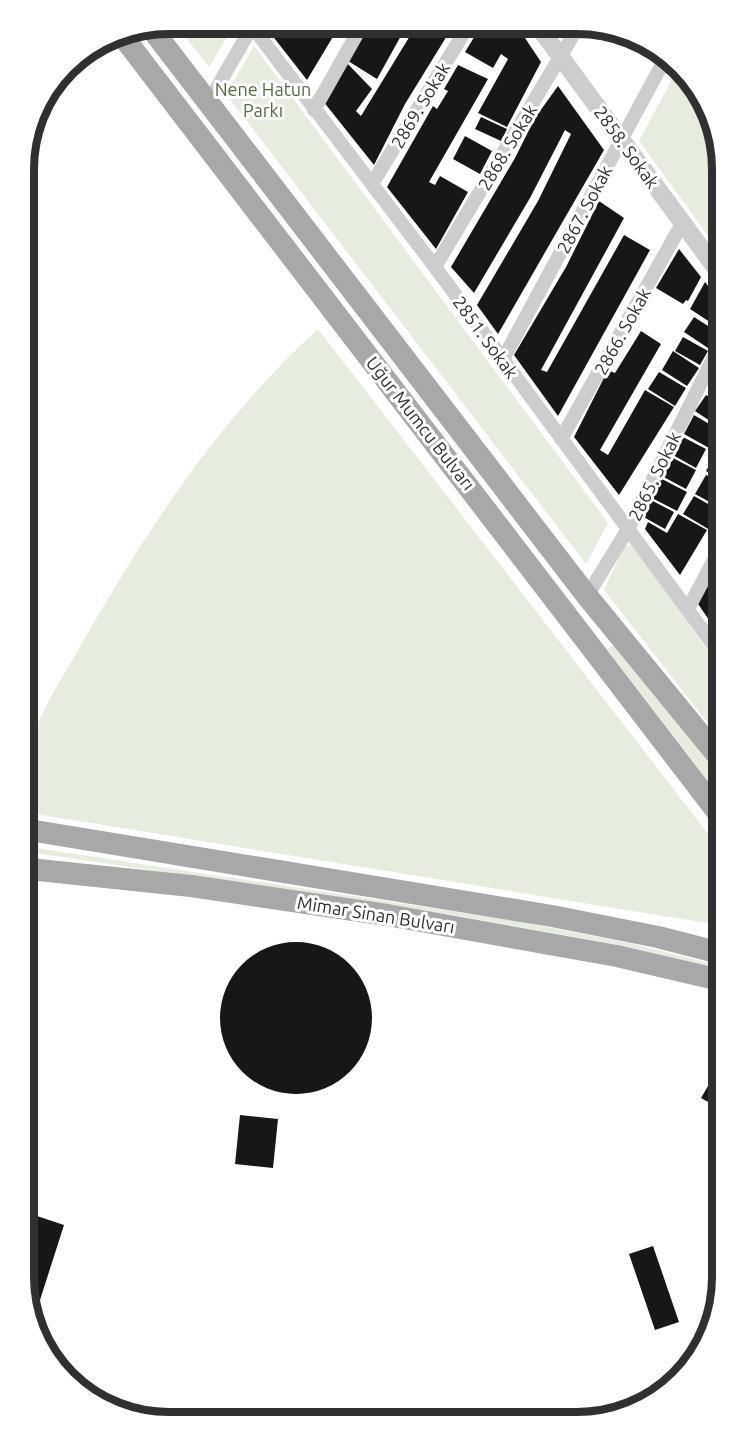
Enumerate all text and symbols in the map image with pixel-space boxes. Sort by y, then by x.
street label: 2869. Sokak [387,58,453,152]
park label: Nene Hatun Parkı [215,79,311,120]
street label: 2868. Sokak [474,100,540,194]
street label: 2858. Sokak [591,102,663,192]
street label: 2867. Sokak [553,162,615,256]
street label: 2866. Sokak [590,284,654,378]
street label: 2851. Sokak [450,292,522,382]
street label: Uğur Mumcu Bulvarı [363,352,479,494]
street label: 2865. Sokak [624,428,684,524]
street label: Mimar Sinan Bulvarı [296,892,456,936]

